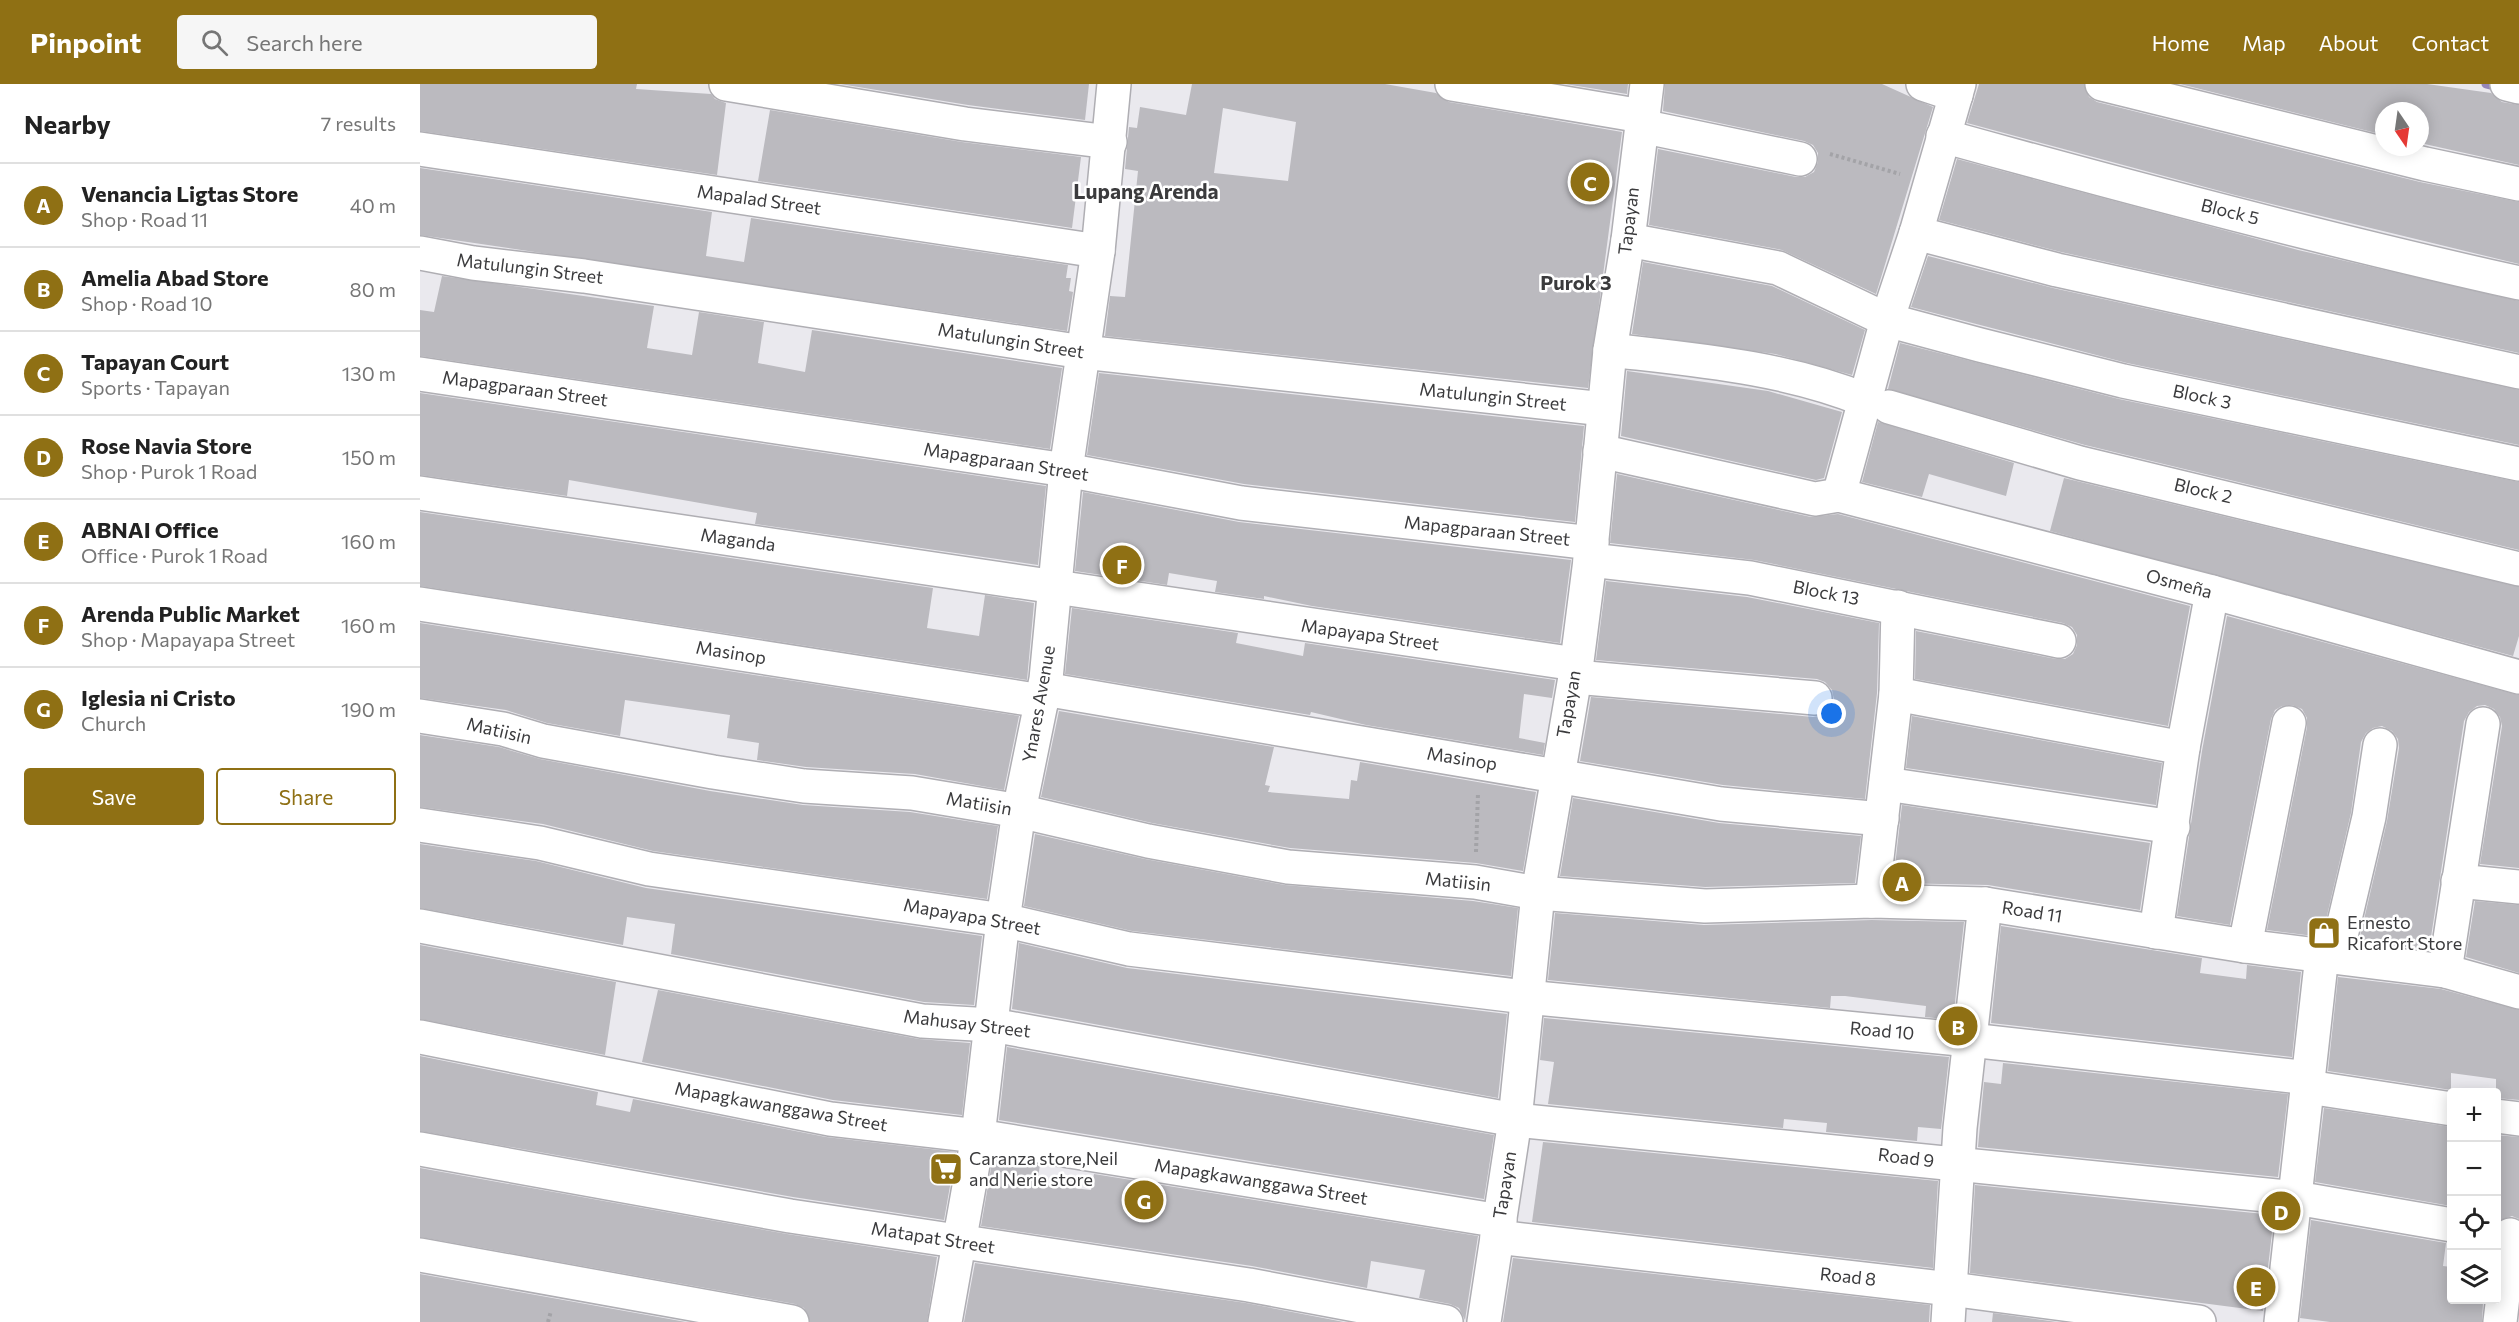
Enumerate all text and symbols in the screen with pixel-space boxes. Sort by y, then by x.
search box [177,15,597,69]
text: Pinpoint [30,25,141,59]
icon: search [198,26,231,59]
text: Search here [246,29,363,56]
text: Home [2152,30,2209,55]
text: Map [2242,30,2286,55]
text: About [2319,30,2378,55]
text: Contact [2411,30,2489,55]
north arrow [2375,102,2429,156]
text: Nearby [24,108,111,139]
text: 7 results [321,111,396,135]
pin: C [1570,160,1610,204]
district label: Lupang Arenda [1073,178,1219,203]
street label: Mapalad Street [696,179,823,219]
text: Venancia Ligtas Store [81,180,298,207]
street label: Tapayan [1613,186,1643,256]
text: A [36,193,51,217]
text: 40 m [350,193,396,217]
street label: Block 5 [2199,193,2262,229]
text: Shop · Road 11 [81,207,208,231]
street label: Matulungin Street [455,248,605,288]
text: Amelia Abad Store [81,264,269,291]
district label: Purok 3 [1540,270,1612,294]
text: B [37,277,50,301]
text: 80 m [350,277,396,301]
text: Shop · Road 10 [81,291,213,315]
street label: Matulungin Street [936,318,1086,362]
text: Tapayan Court [81,348,229,375]
text: C [37,361,50,385]
text: 130 m [342,361,396,385]
street label: Mapagparaan Street [441,366,609,411]
text: Sports · Tapayan [81,375,230,399]
street label: Matulungin Street [1418,377,1568,415]
street label: Block 3 [2171,379,2234,413]
text: Rose Navia Store [81,432,252,459]
street label: Mapagparaan Street [922,437,1090,485]
text: D [36,445,51,469]
text: 150 m [342,445,396,469]
text: Shop · Purok 1 Road [81,459,257,483]
street label: Block 2 [2172,473,2234,507]
street label: Mapagparaan Street [1403,510,1571,550]
text: ABNAI Office [81,516,219,543]
street label: Maganda [699,523,777,555]
text: E [38,529,49,553]
text: 160 m [341,529,396,553]
pin: F [1102,542,1142,588]
text: Office · Purok 1 Road [81,543,268,567]
street label: Osmeña [2144,564,2215,602]
street label: Block 13 [1791,575,1861,609]
text: Arenda Public Market [81,600,300,627]
text: F [38,613,49,637]
text: 160 m [341,613,396,637]
street label: Mapayapa Street [1300,613,1441,655]
text: Shop · Mapayapa Street [81,627,295,651]
street label: Masinop [694,636,768,668]
street label: Ynares Avenue [1017,644,1059,764]
street label: Tapayan [1551,668,1585,739]
text: Iglesia ni Cristo [81,684,236,711]
text: G [36,697,51,721]
text: 190 m [341,697,396,721]
your location [1817,699,1846,728]
text: Church [81,711,146,735]
street label: Matiisin [464,712,534,748]
street label: Masinop [1425,742,1499,774]
button: Save [24,768,204,825]
button: Share [216,768,396,825]
street label: Matiisin [945,786,1014,820]
pin: A [1882,860,1922,904]
street label: Matiisin [1424,867,1492,895]
street label: Mapayapa Street [902,893,1043,939]
street label: Road 11 [2000,895,2064,927]
place label: Ernesto Ricafort Store [2347,911,2462,954]
shop icon: Ernesto Ricafort Store [2306,915,2342,951]
street label: Mahusay Street [902,1004,1032,1042]
pin: B [1938,1004,1978,1048]
street label: Road 10 [1849,1016,1915,1044]
street label: Mapagkawanggawa Street [673,1076,889,1136]
map controls [2447,1088,2501,1304]
button: + [2447,1088,2501,1142]
button: − [2447,1142,2501,1196]
street label: Road 9 [1877,1143,1935,1171]
place label: Caranza store,Neil and Nerie store [969,1147,1118,1190]
street label: Tapayan [1488,1149,1520,1220]
supermarket icon: Caranza store,Neil and Nerie store [928,1151,964,1187]
street label: Mapagkawanggawa Street [1153,1153,1369,1209]
pin: G [1124,1178,1164,1222]
pin: D [2262,1188,2300,1234]
button: locate [2447,1196,2501,1250]
street label: Matapat Street [870,1216,997,1258]
button: layers [2447,1250,2501,1304]
street label: Road 8 [1819,1262,1877,1290]
pin: E [2236,1264,2276,1310]

